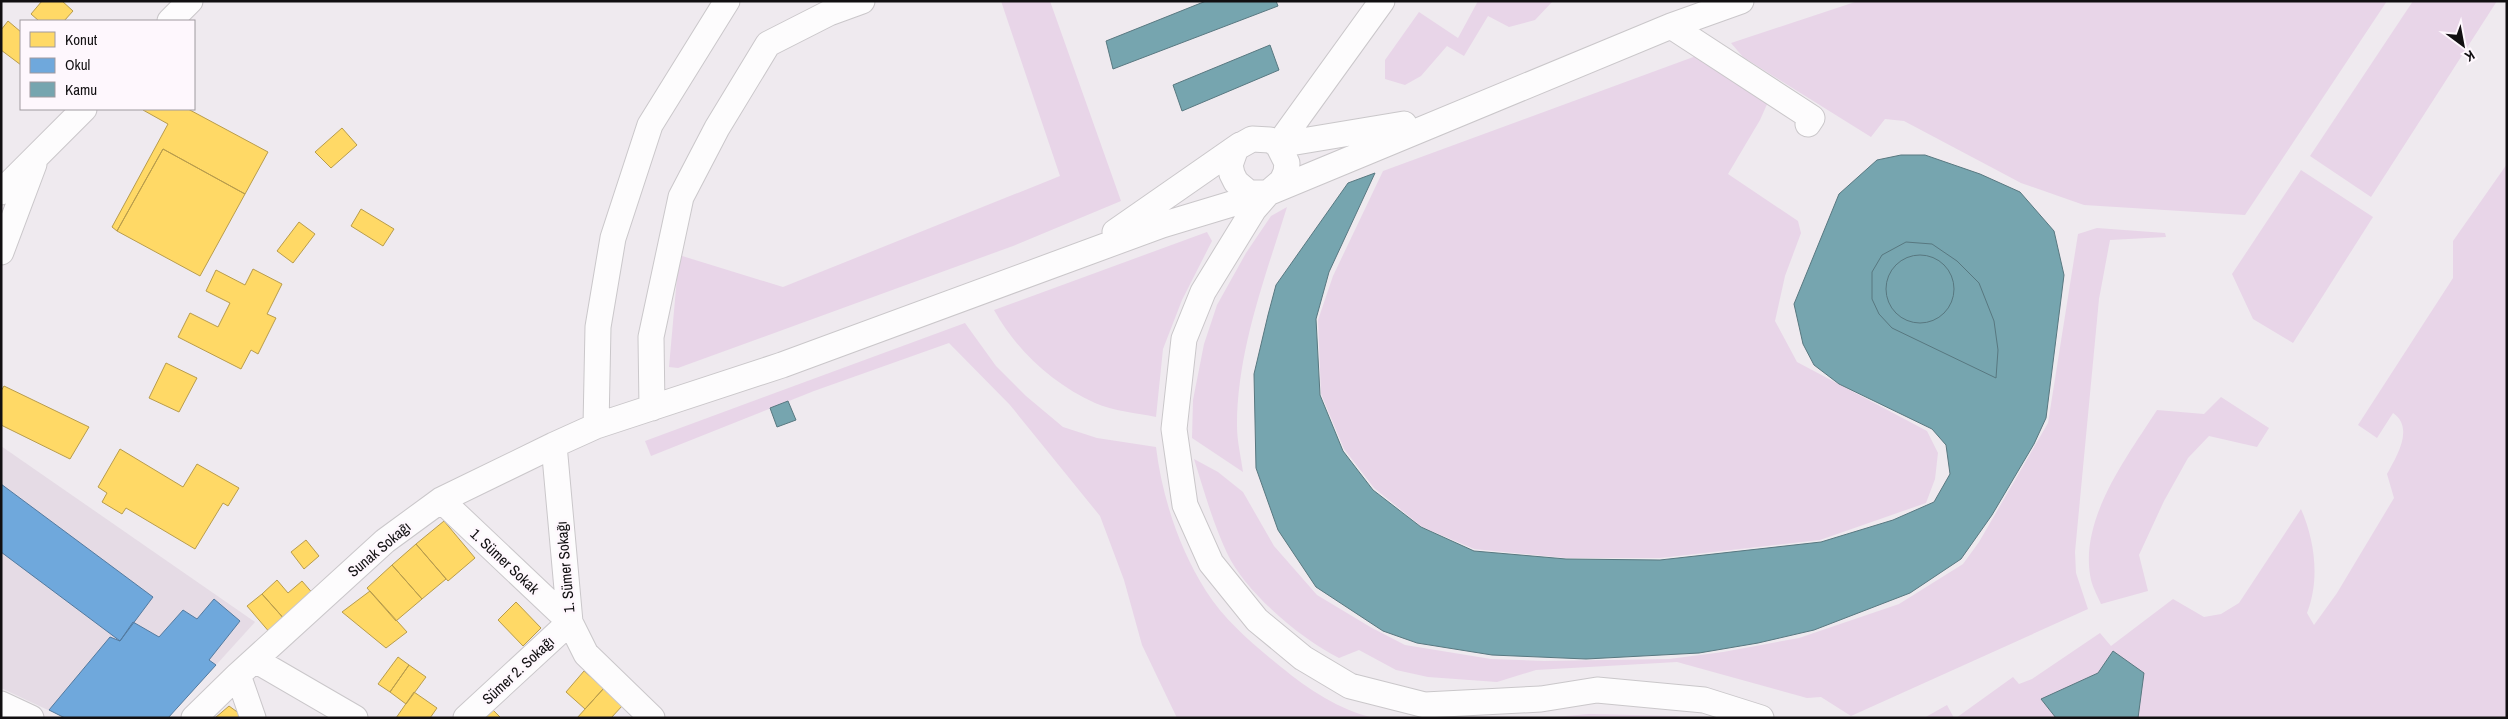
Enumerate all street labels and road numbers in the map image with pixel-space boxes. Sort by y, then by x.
street label: Sunak Sokağı [343,516,415,582]
street label: 1. Sümer Sokağı [551,520,579,614]
street label: 1. Sümer Sokak [466,523,545,599]
street label: Sümer 2. Sokağı [477,631,559,709]

